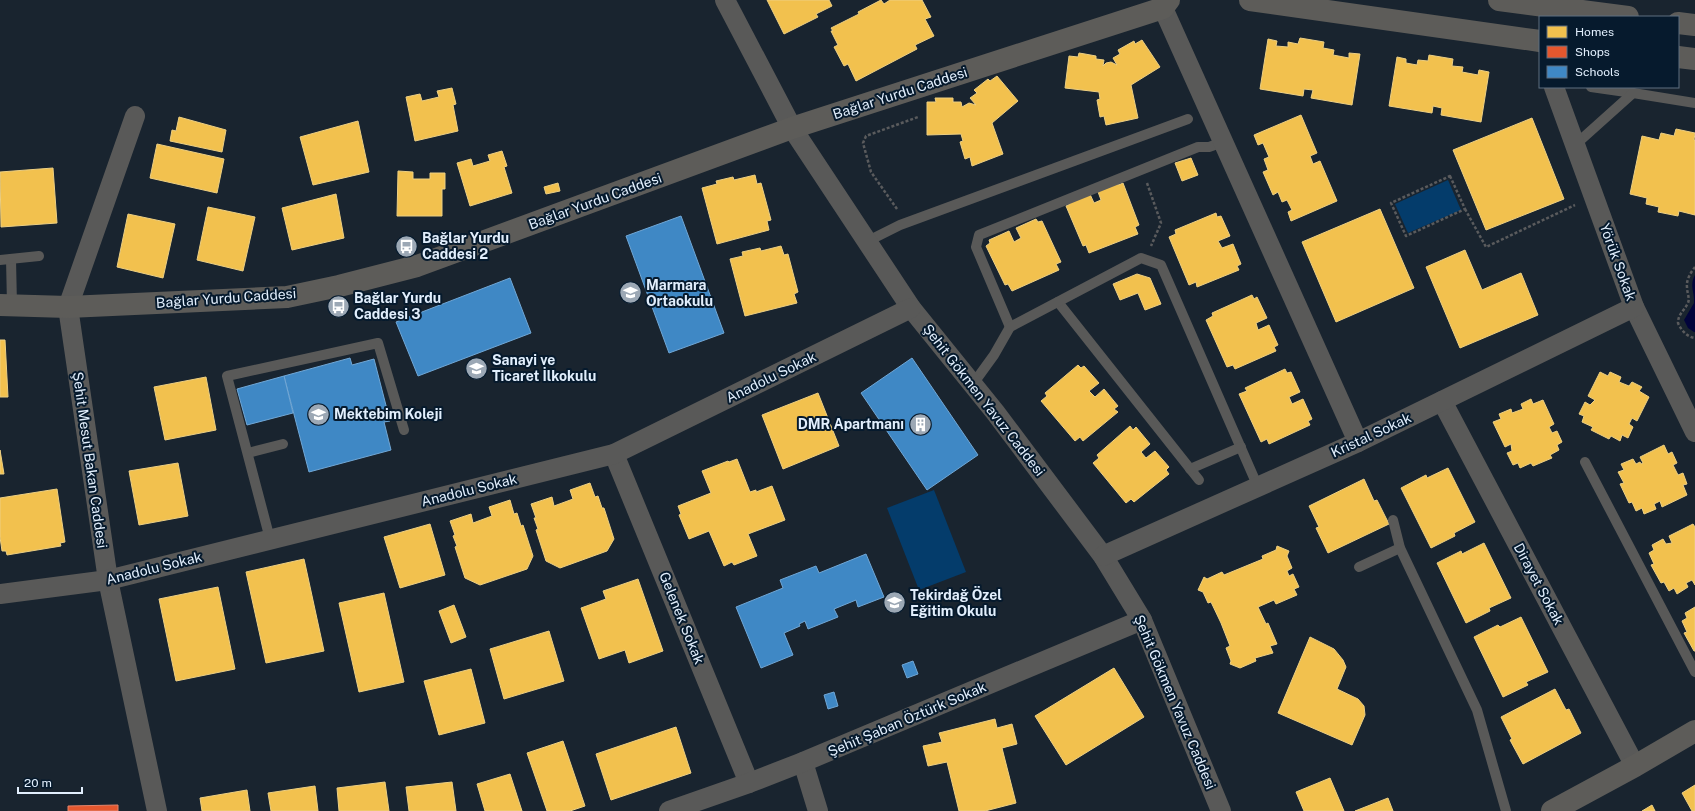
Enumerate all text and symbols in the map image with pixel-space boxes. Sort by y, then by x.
legend [1539,16,1679,88]
text: Homes [1575,25,1614,39]
text: Shops [1575,45,1610,59]
street label: Bağlar Yurdu Caddesi [831,64,969,122]
text: Schools [1575,65,1620,79]
street label: Bağlar Yurdu Caddesi [526,169,664,233]
street label: Yörük Sokak [1597,221,1639,303]
place label: Bağlar Yurdu Caddesi 2 [422,230,509,262]
bus stop icon: Bağlar Yurdu Caddesi 2 [394,233,420,259]
place label: Marmara Ortaokulu [646,277,713,309]
school or university icon: Marmara Ortaokulu [617,280,643,306]
street label: Bağlar Yurdu Caddesi [155,285,297,311]
place label: Bağlar Yurdu Caddesi 3 [354,290,441,322]
bus stop icon: Bağlar Yurdu Caddesi 3 [325,293,351,319]
street label: Şehit Gökmen Yavuz Caddesi [920,321,1048,479]
street label: Anadolu Sokak [723,348,819,406]
place label: Sanayi ve Ticaret İlkokulu [492,352,596,384]
school or university icon: Sanayi ve Ticaret İlkokulu [464,355,490,381]
street label: Şehit Mesut Bakan Caddesi [70,371,110,549]
school or university icon: Mektebim Koleji [306,401,332,427]
place label: Mektebim Koleji [334,406,442,422]
street label: Kristal Sokak [1328,409,1414,461]
building icon: DMR Apartmanı [907,411,933,437]
place label: DMR Apartmanı [798,416,904,432]
street label: Anadolu Sokak [419,470,519,510]
street label: Dirayet Sokak [1511,540,1567,628]
street label: Anadolu Sokak [104,548,204,588]
street label: Gelenek Sokak [656,570,708,666]
place label: Tekirdağ Özel Eğitim Okulu [910,586,1002,619]
school or university icon: Tekirdağ Özel Eğitim Okulu [881,590,907,616]
street label: Şehit Gökmen Yavuz Caddesi [1131,612,1219,792]
street label: Şehit Şaban Öztürk Sokak [825,676,989,760]
scale bar [18,769,82,795]
text: 20 m [24,776,52,790]

